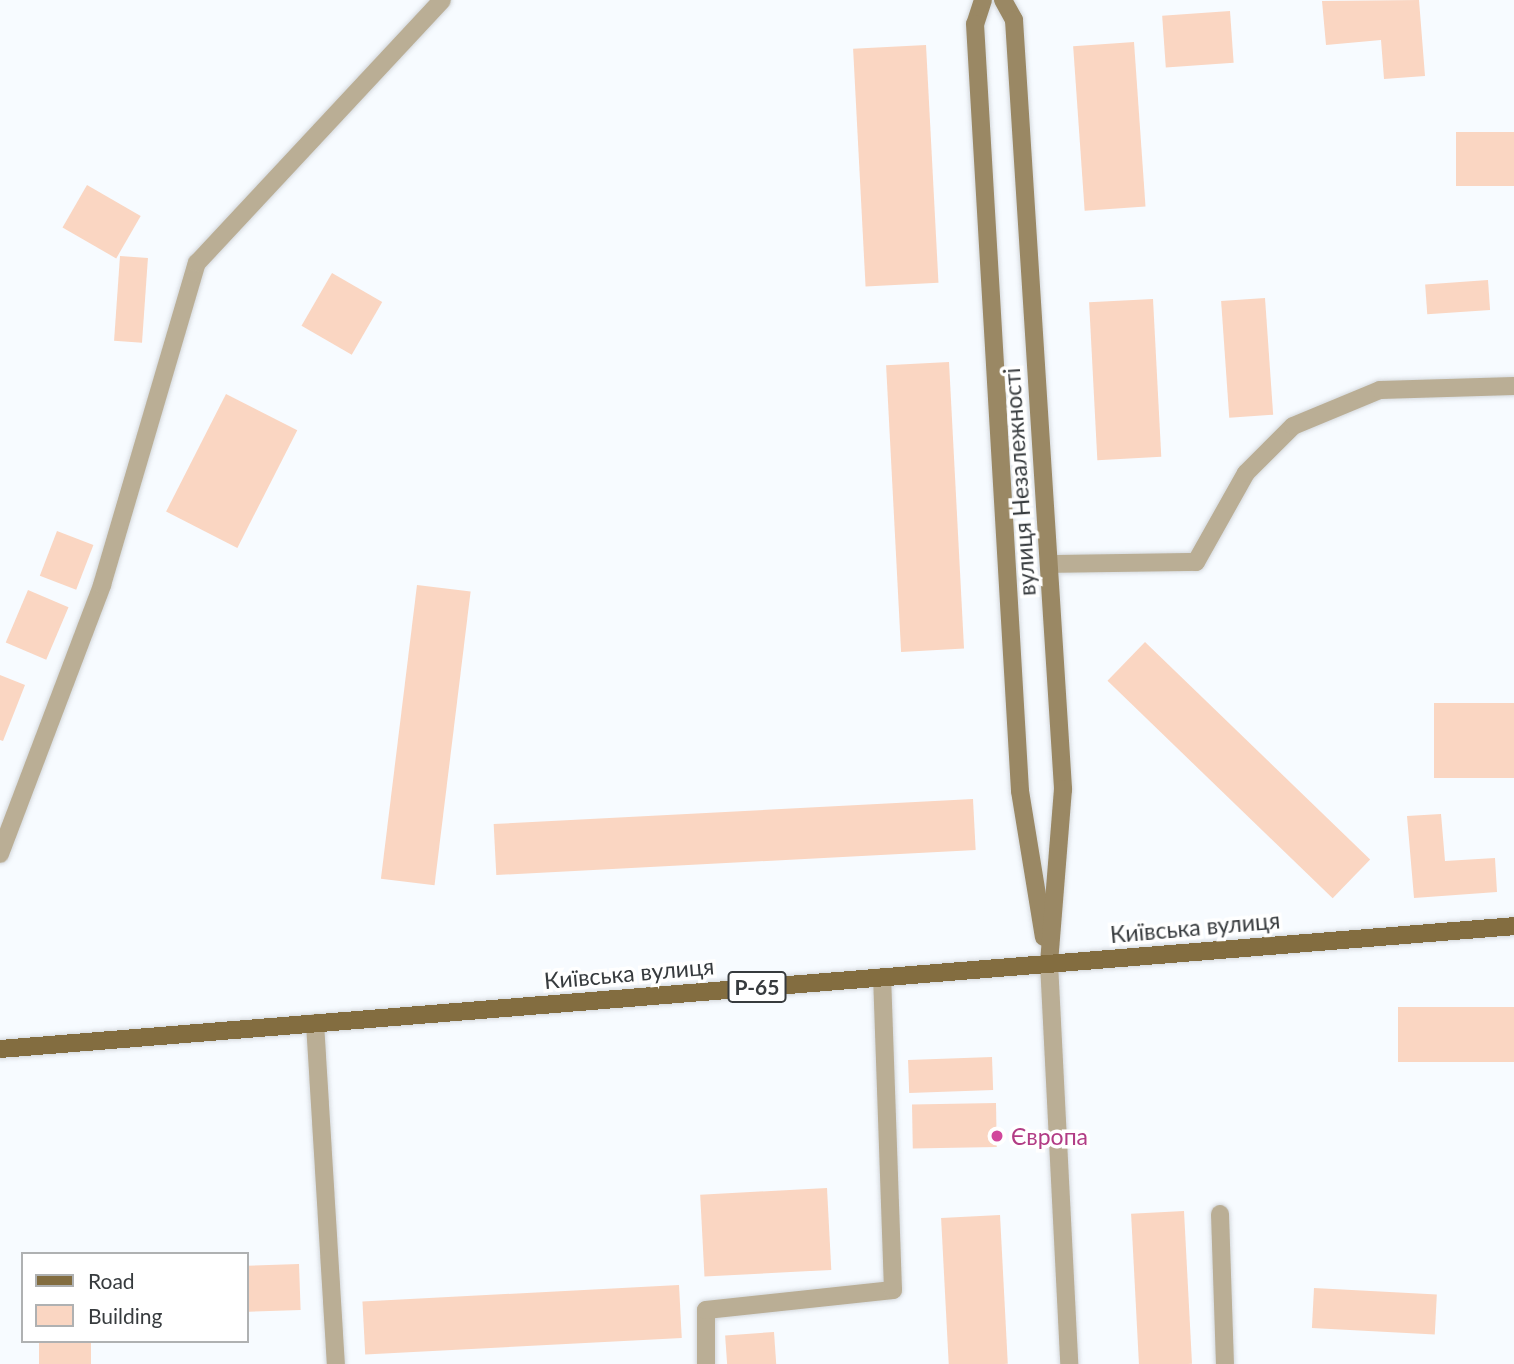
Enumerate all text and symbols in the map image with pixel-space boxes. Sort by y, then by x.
street label: вулиця Незалежності [997,367,1041,597]
street label: Київська вулиця [1109,906,1281,948]
street label: Київська вулиця [543,952,715,994]
road number: Р-65 [727,970,787,1004]
place label: Європа [1011,1122,1088,1150]
marker: Європа [989,1128,1005,1144]
legend [21,1252,248,1343]
text: Road [88,1268,135,1293]
text: Building [88,1303,163,1328]

